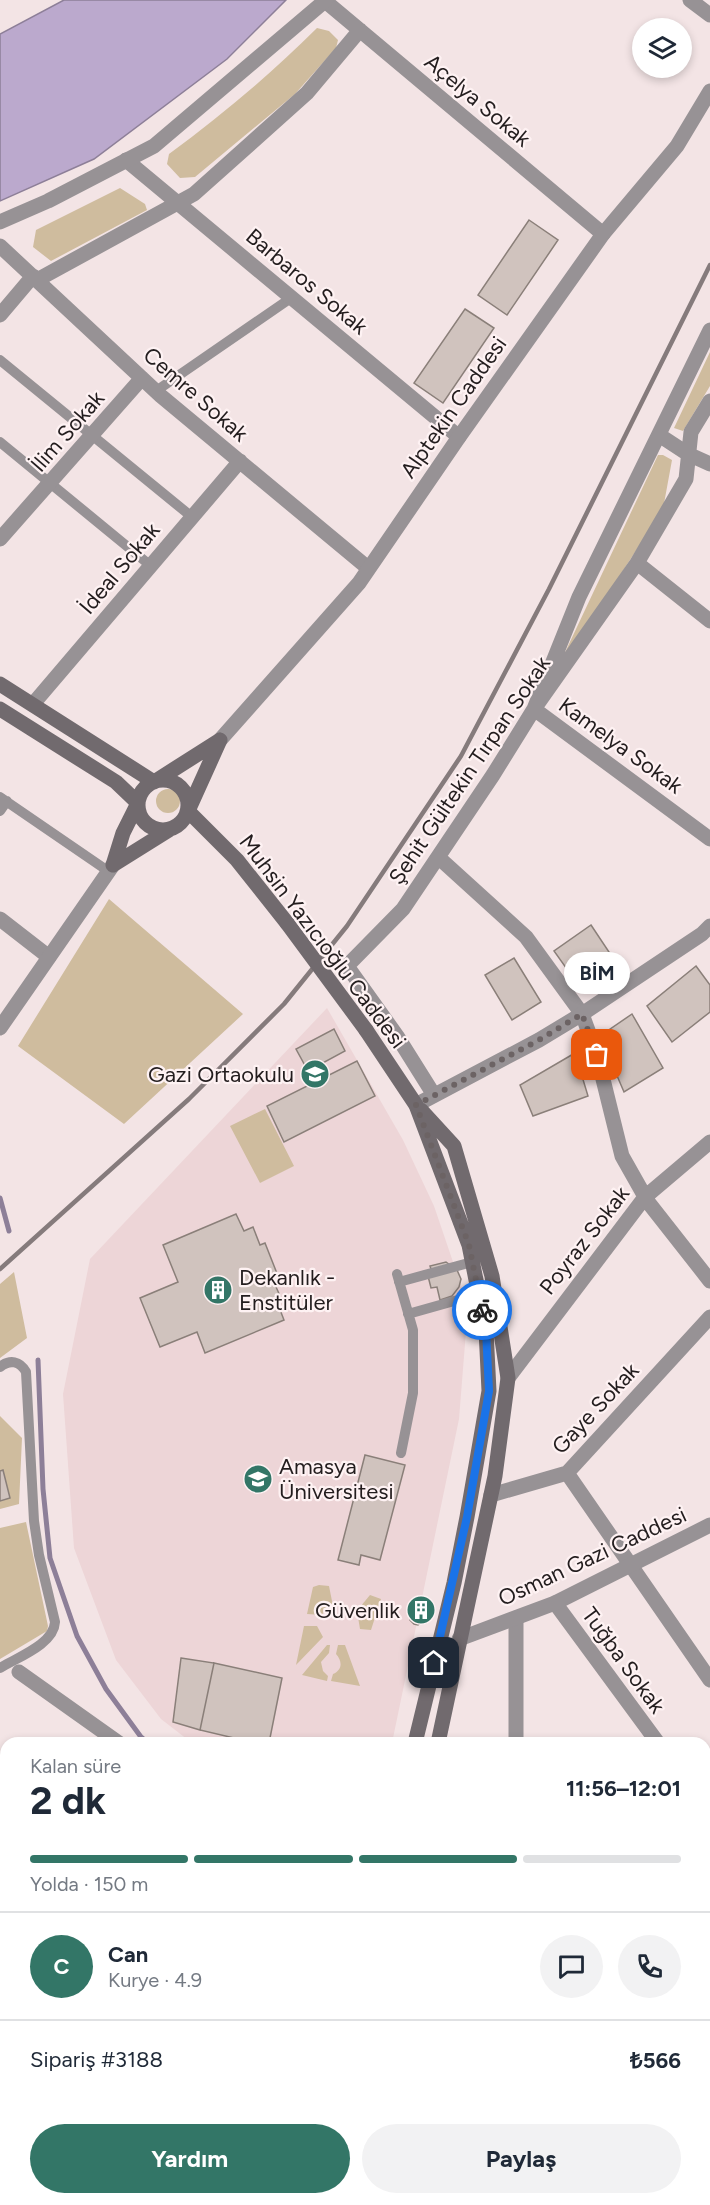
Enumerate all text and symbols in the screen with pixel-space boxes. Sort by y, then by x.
map controls [632,18,692,78]
button: layers [632,18,692,78]
street label: Açelya Sokak [419,48,536,153]
street label: Barbaros Sokak [240,223,373,340]
street label: Alptekin Caddesi [395,331,512,483]
street label: Cemre Sokak [138,342,254,447]
street label: İlim Sokak [25,385,110,477]
street label: İdeal Sokak [73,517,166,619]
street label: Şehit Gültekin Tırpan Sokak [383,651,556,890]
street label: Kamelya Sokak [553,691,688,800]
street label: Muhsin Yazıcıoğlu Caddesi [233,829,412,1054]
callout: BİM [564,953,630,995]
text: BİM [579,961,615,985]
pin [571,1029,622,1080]
icon: bag [580,1038,613,1071]
school or university icon: Gazi Ortaokulu [299,1058,331,1090]
place label: Gazi Ortaokulu [148,1061,294,1088]
street label: Poyraz Sokak [534,1181,635,1300]
place label: Dekanlık - Enstitüler [239,1264,335,1316]
building icon: Dekanlık - Enstitüler [202,1274,234,1306]
courier [452,1280,512,1340]
icon: bike [466,1294,499,1327]
street label: Gaye Sokak [546,1357,645,1460]
place label: Amasya Üniversitesi [279,1453,394,1505]
school or university icon: Amasya Üniversitesi [242,1463,274,1495]
street label: Osman Gazi Caddesi [494,1501,691,1612]
building icon: Güvenlik [405,1594,437,1626]
place label: Güvenlik [315,1597,400,1624]
street label: Tuğba Sokak [576,1602,671,1719]
pin [408,1637,459,1688]
icon: home [417,1646,450,1679]
text: Kalan süre [30,1754,121,1778]
text: 11:56–12:01 [566,1775,681,1802]
text: 2 dk [30,1777,106,1824]
text: Yolda · 150 m [30,1872,148,1896]
button: chat [540,1935,603,1998]
button: phone [618,1935,681,1998]
text: Can [108,1941,148,1968]
text: C [54,1953,69,1980]
text: Kurye · 4.9 [108,1968,202,1992]
text: Sipariş #3188 [30,2046,163,2073]
text: ₺566 [630,2047,681,2074]
button: Yardım [30,2124,350,2193]
button: Paylaş [362,2124,681,2193]

